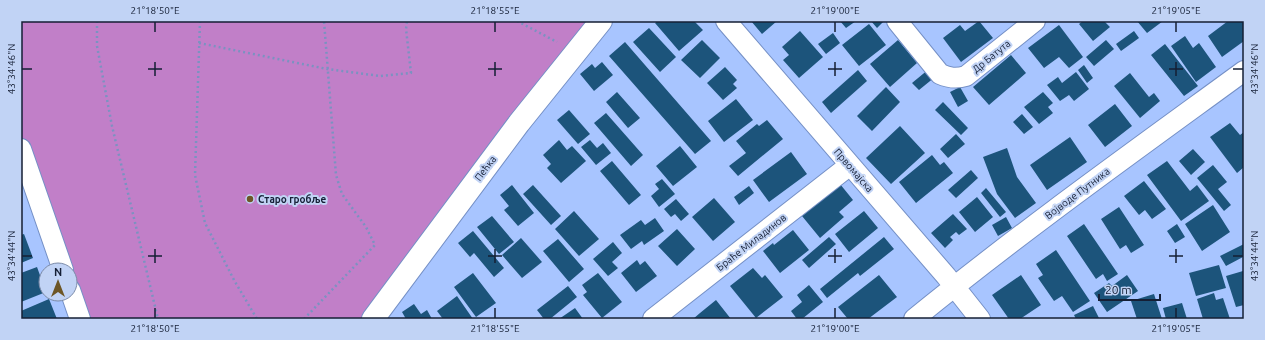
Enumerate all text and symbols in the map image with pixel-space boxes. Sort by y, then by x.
text: 21°18'50"E [130,5,180,16]
text: 21°18'55"E [470,5,520,16]
text: 21°19'00"E [810,5,860,16]
text: 21°19'05"E [1151,5,1201,16]
street label: Др Батута [970,38,1013,75]
text: 43°34'46"N [6,44,17,94]
text: 43°34'46"N [1249,44,1260,94]
street label: Првомајска [832,146,875,194]
street label: Пећка [472,154,498,183]
street label: Војводе Путника [1043,166,1112,221]
marker: Старо гробље [245,194,255,204]
place label: Старо гробље [258,194,326,205]
street label: Браће Миладинов [714,212,788,273]
text: 43°34'44"N [6,231,17,281]
text: 43°34'44"N [1249,231,1260,281]
north arrow [38,262,78,302]
text: N [54,266,62,278]
scale bar [1099,276,1160,302]
text: 20 m [1105,283,1132,296]
text: 21°18'50"E [130,323,180,334]
text: 21°18'55"E [470,323,520,334]
text: 21°19'00"E [810,323,860,334]
text: 21°19'05"E [1151,323,1201,334]

